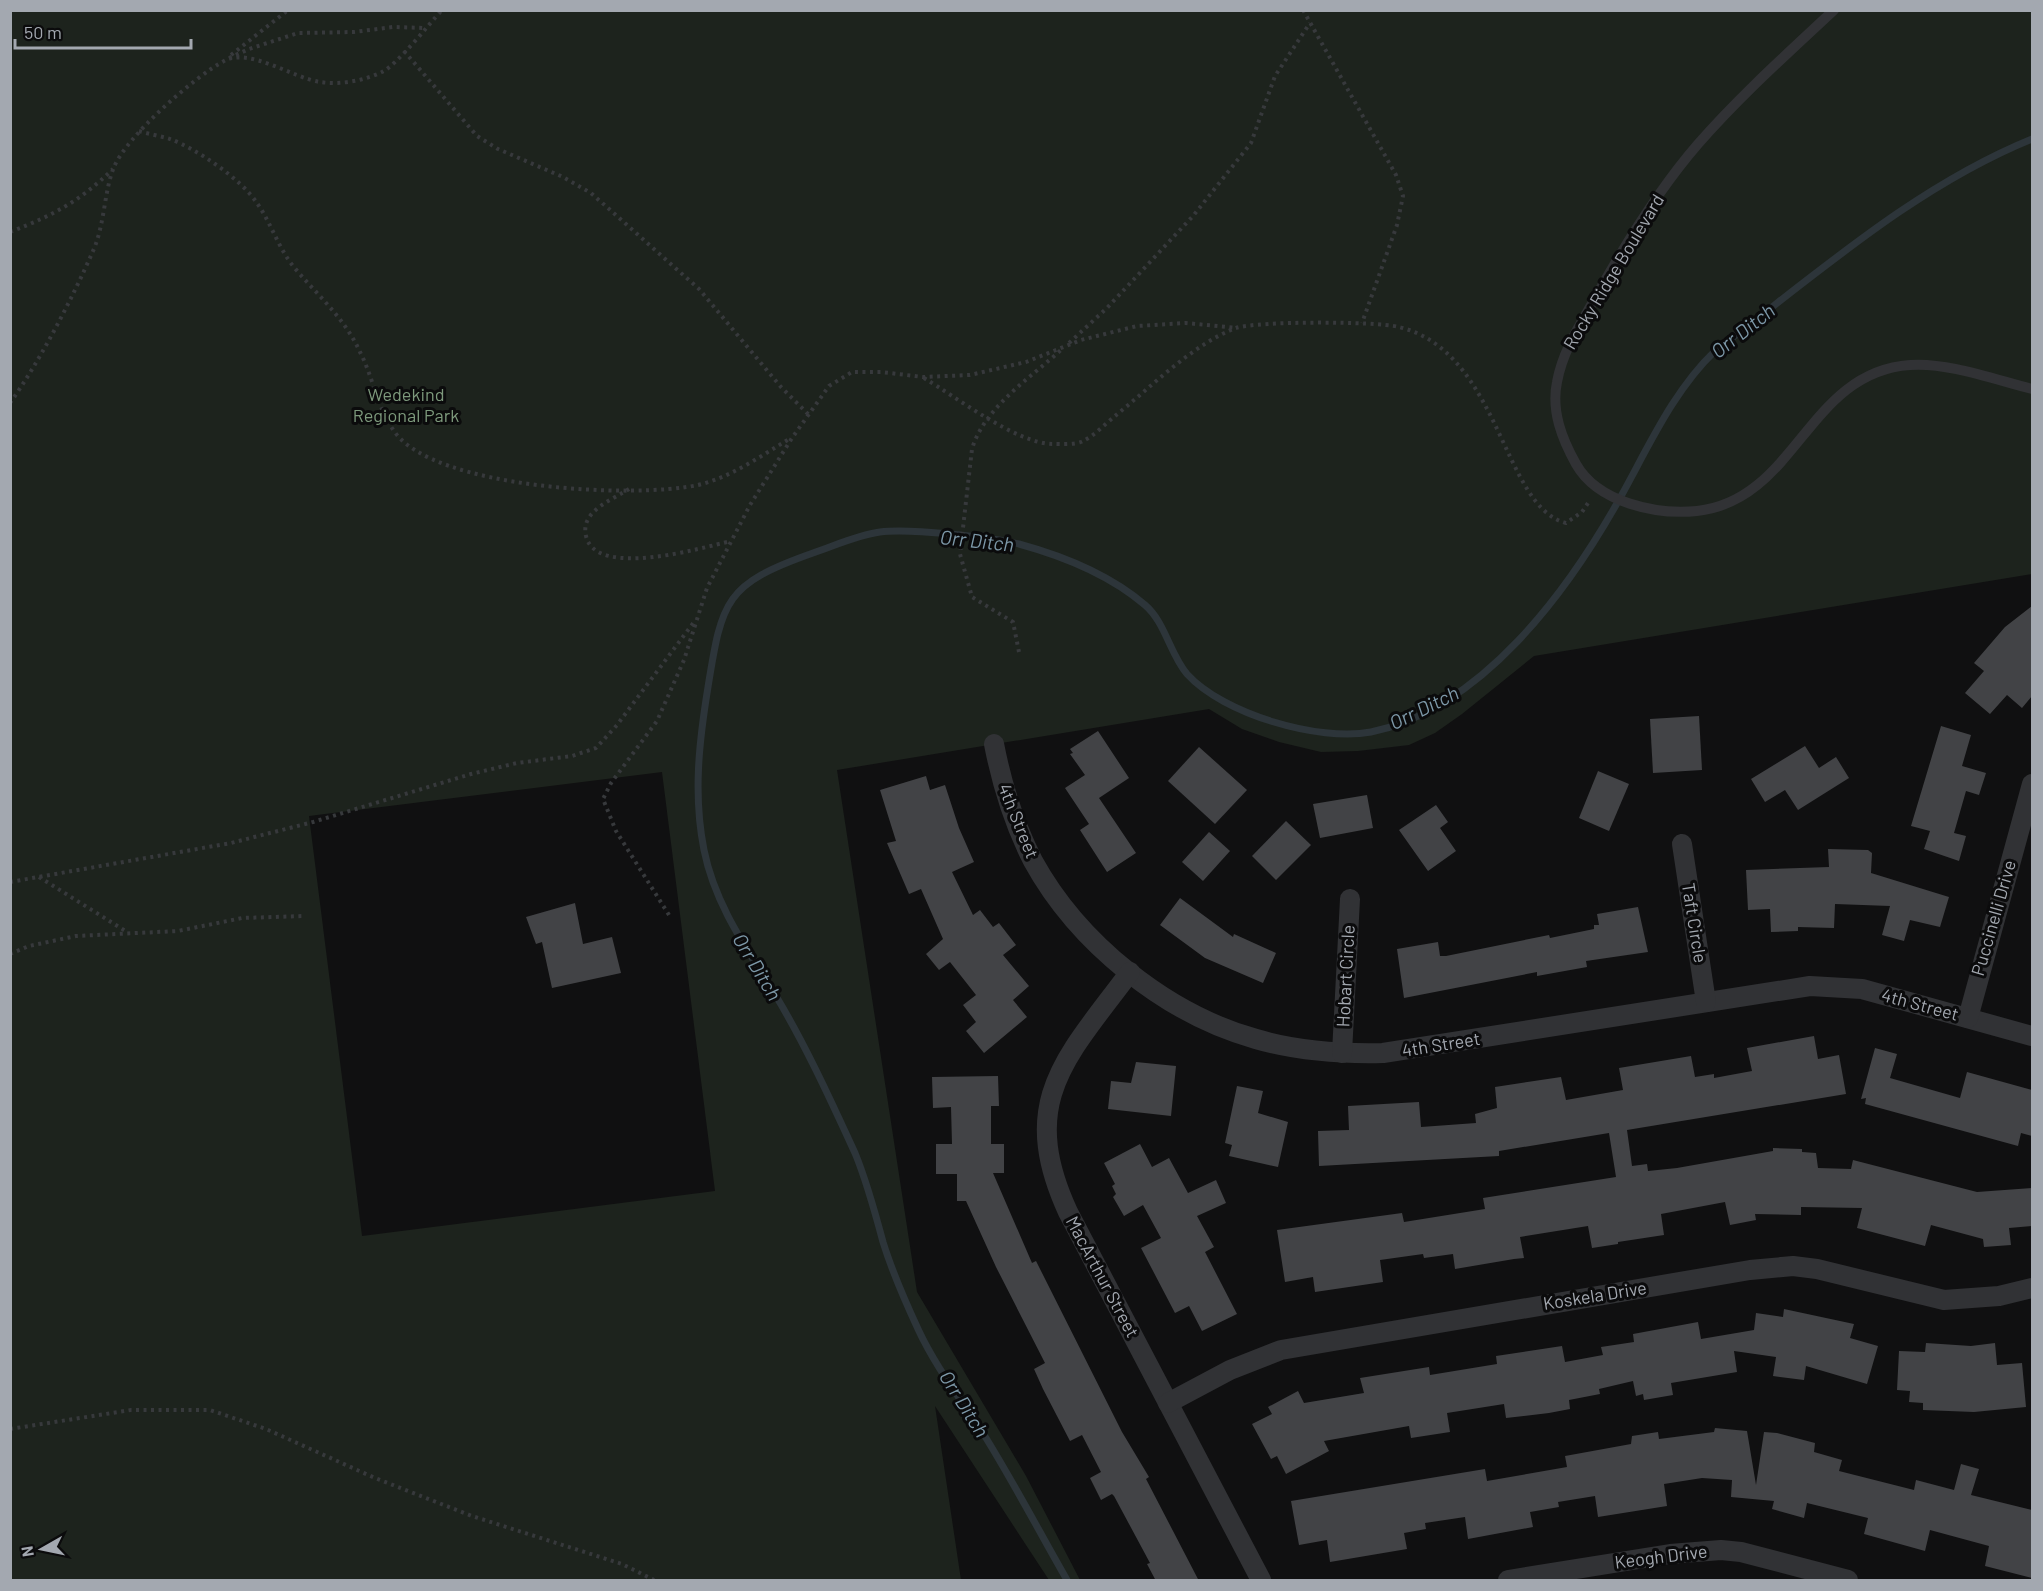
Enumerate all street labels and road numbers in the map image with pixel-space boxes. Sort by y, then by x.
street label: Rocky Ridge Boulevard [1558,190,1668,353]
street label: 4th Street [994,780,1044,861]
street label: Puccinelli Drive [1966,857,2020,978]
street label: Taft Circle [1678,881,1712,964]
street label: Hobart Circle [1331,924,1359,1028]
street label: 4th Street [1879,983,1961,1025]
street label: 4th Street [1400,1027,1482,1061]
street label: MacArthur Street [1062,1212,1144,1341]
street label: Koskela Drive [1542,1276,1648,1314]
street label: Keogh Drive [1613,1539,1708,1573]

